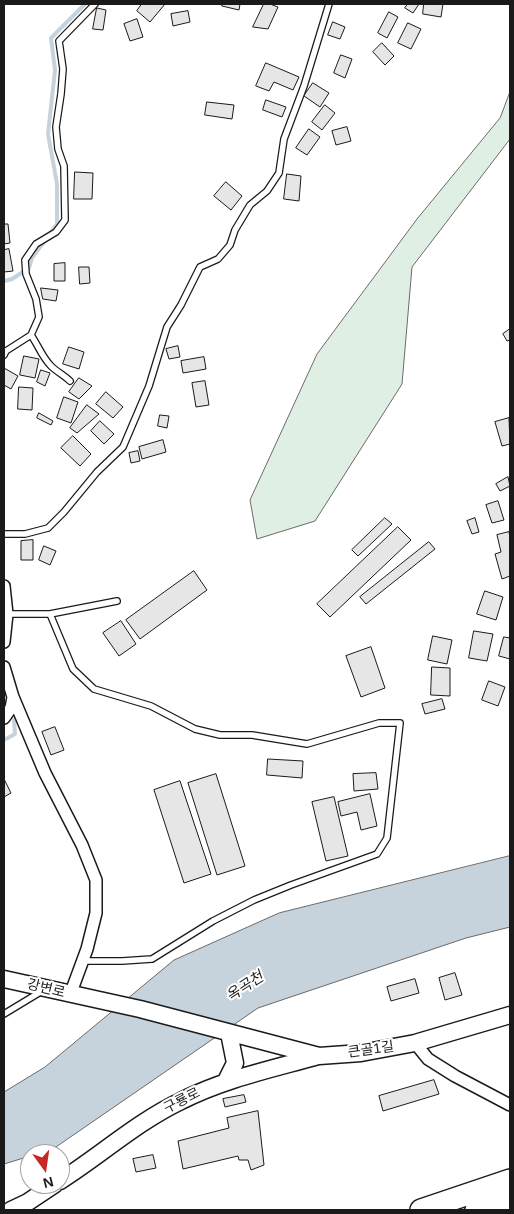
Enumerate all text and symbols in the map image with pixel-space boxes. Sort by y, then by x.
water label: 옥곡천 [223,968,267,1006]
street label: 강변로 [25,976,67,1002]
street label: 큰골1길 [347,1038,395,1062]
street label: 구룡로 [161,1085,203,1117]
north arrow [20,1144,70,1194]
text: N [42,1174,55,1192]

